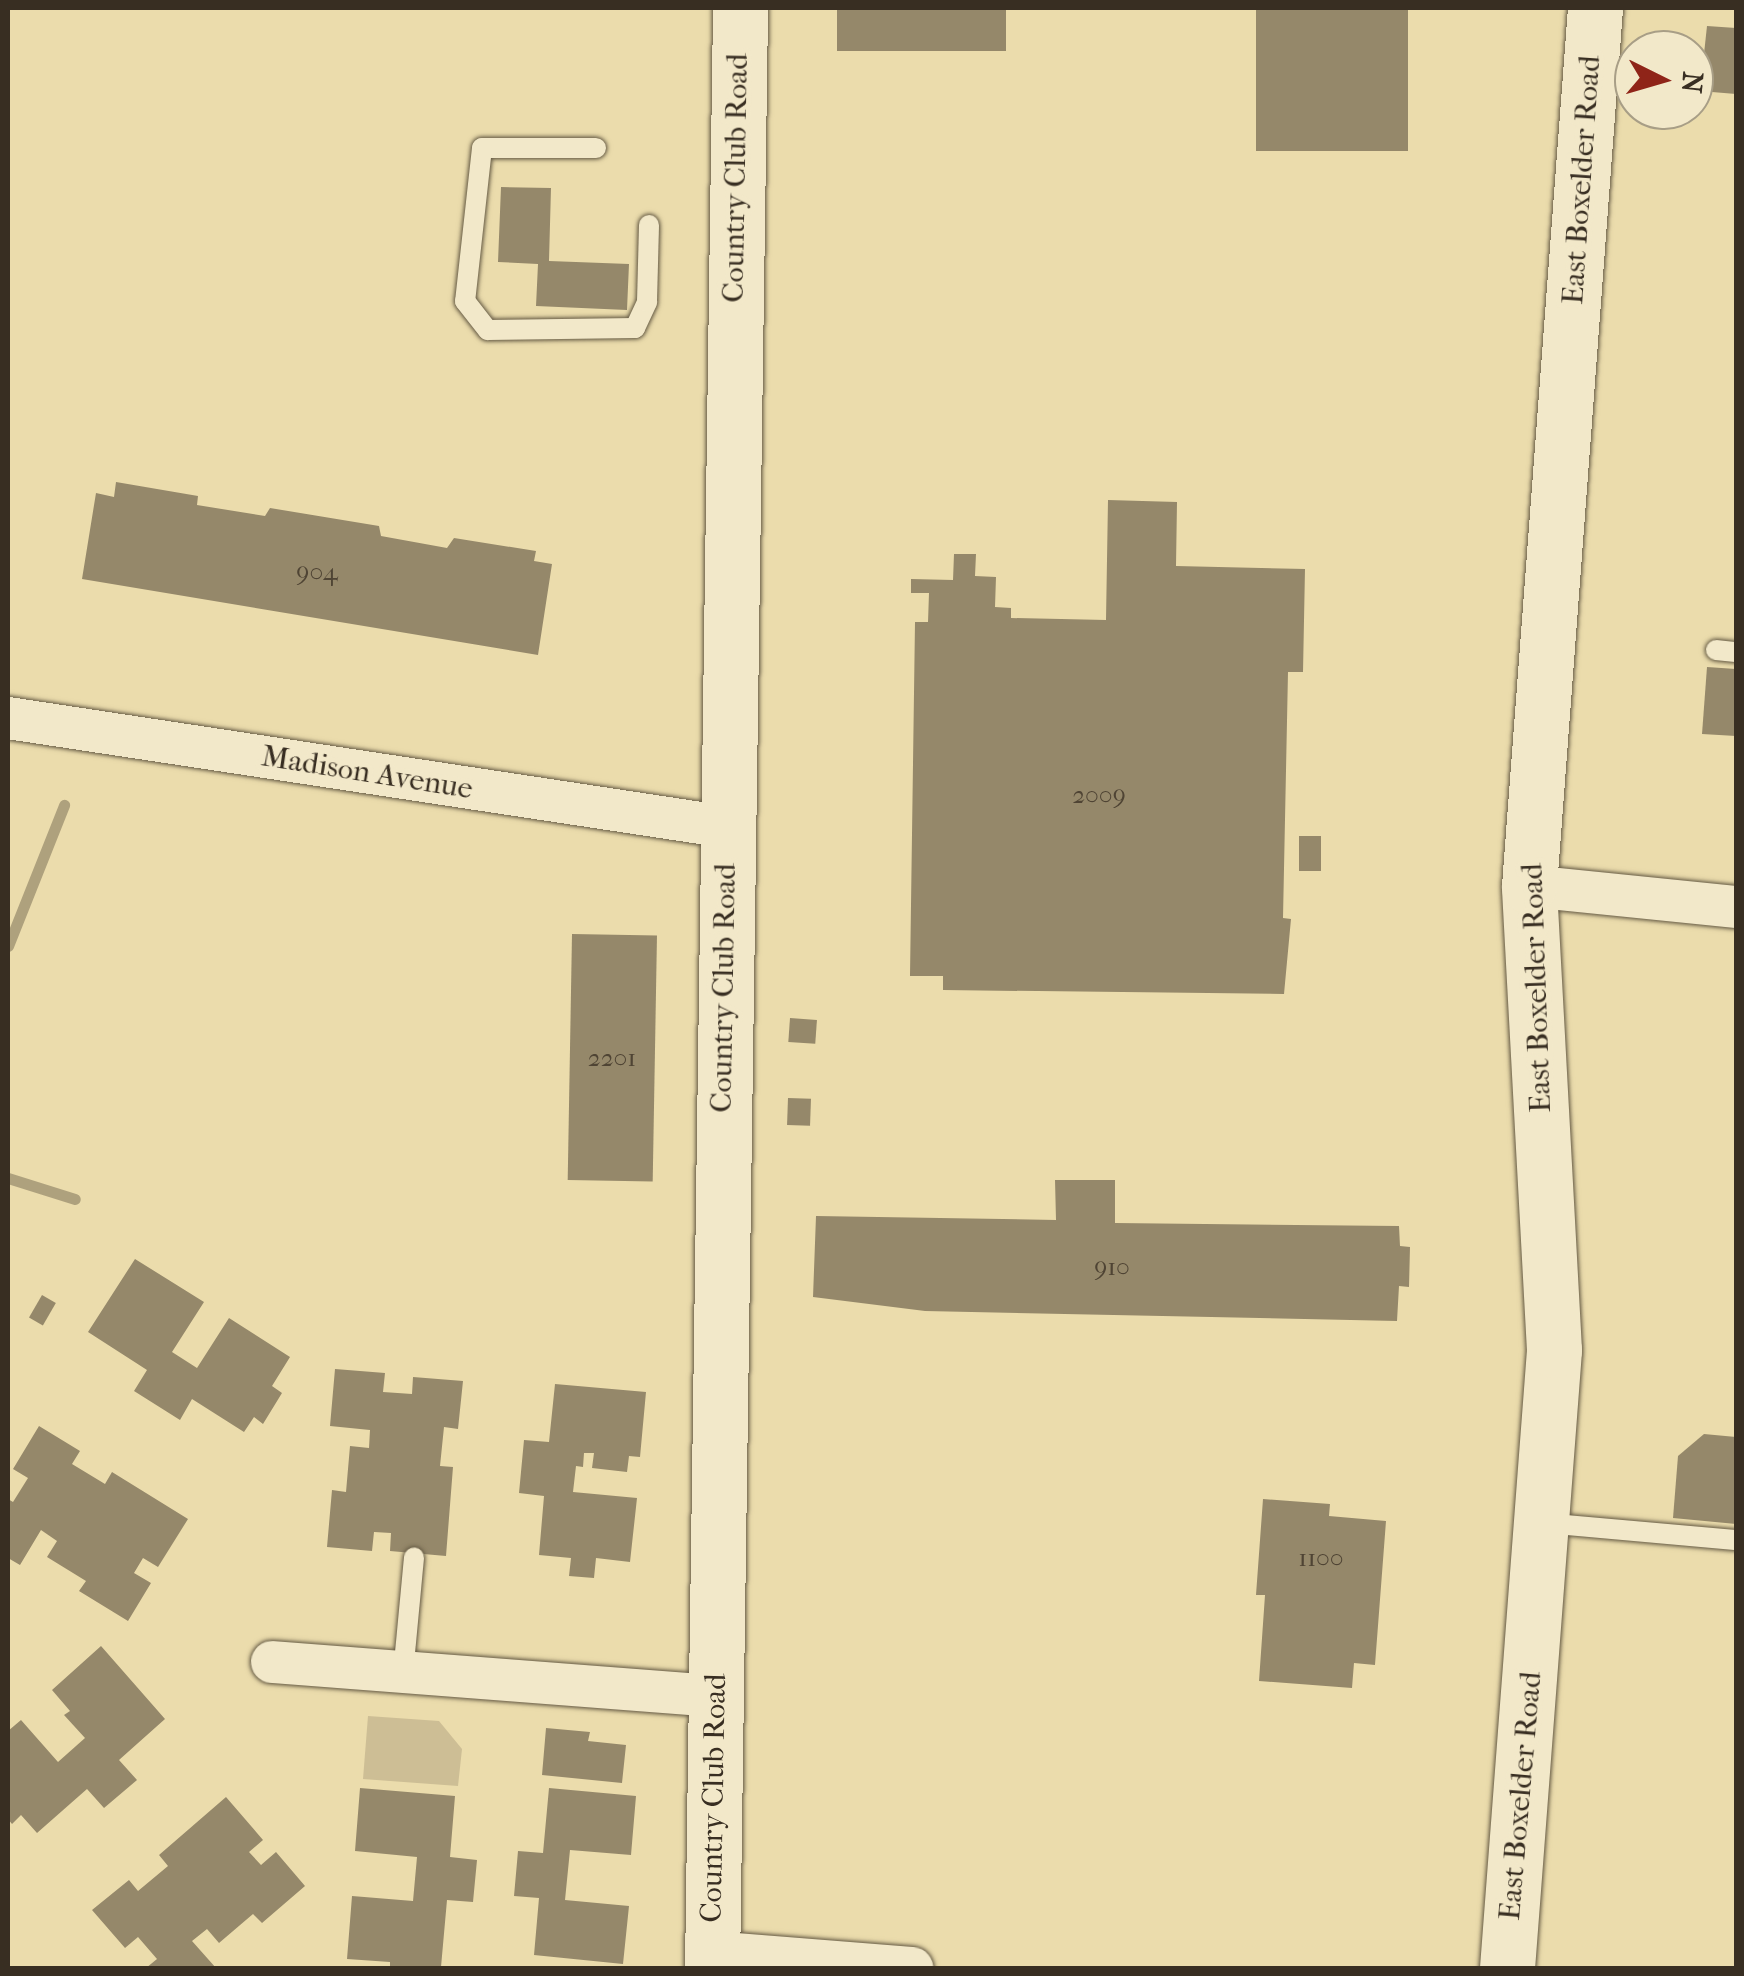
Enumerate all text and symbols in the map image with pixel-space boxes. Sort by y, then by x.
north arrow [1614,30,1714,130]
street label: Country Club Road [716,53,756,303]
street label: East Boxelder Road [1555,54,1609,306]
text: N [1675,70,1710,95]
house number: 904 [296,557,338,587]
street label: Madison Avenue [259,739,475,807]
house number: 2009 [1072,780,1126,810]
street label: Country Club Road [704,863,744,1113]
street label: East Boxelder Road [1515,863,1559,1113]
house number: 2201 [588,1043,636,1073]
house number: 910 [1094,1252,1130,1282]
house number: 1100 [1298,1543,1344,1573]
street label: East Boxelder Road [1492,1670,1550,1922]
street label: Country Club Road [694,1673,734,1923]

